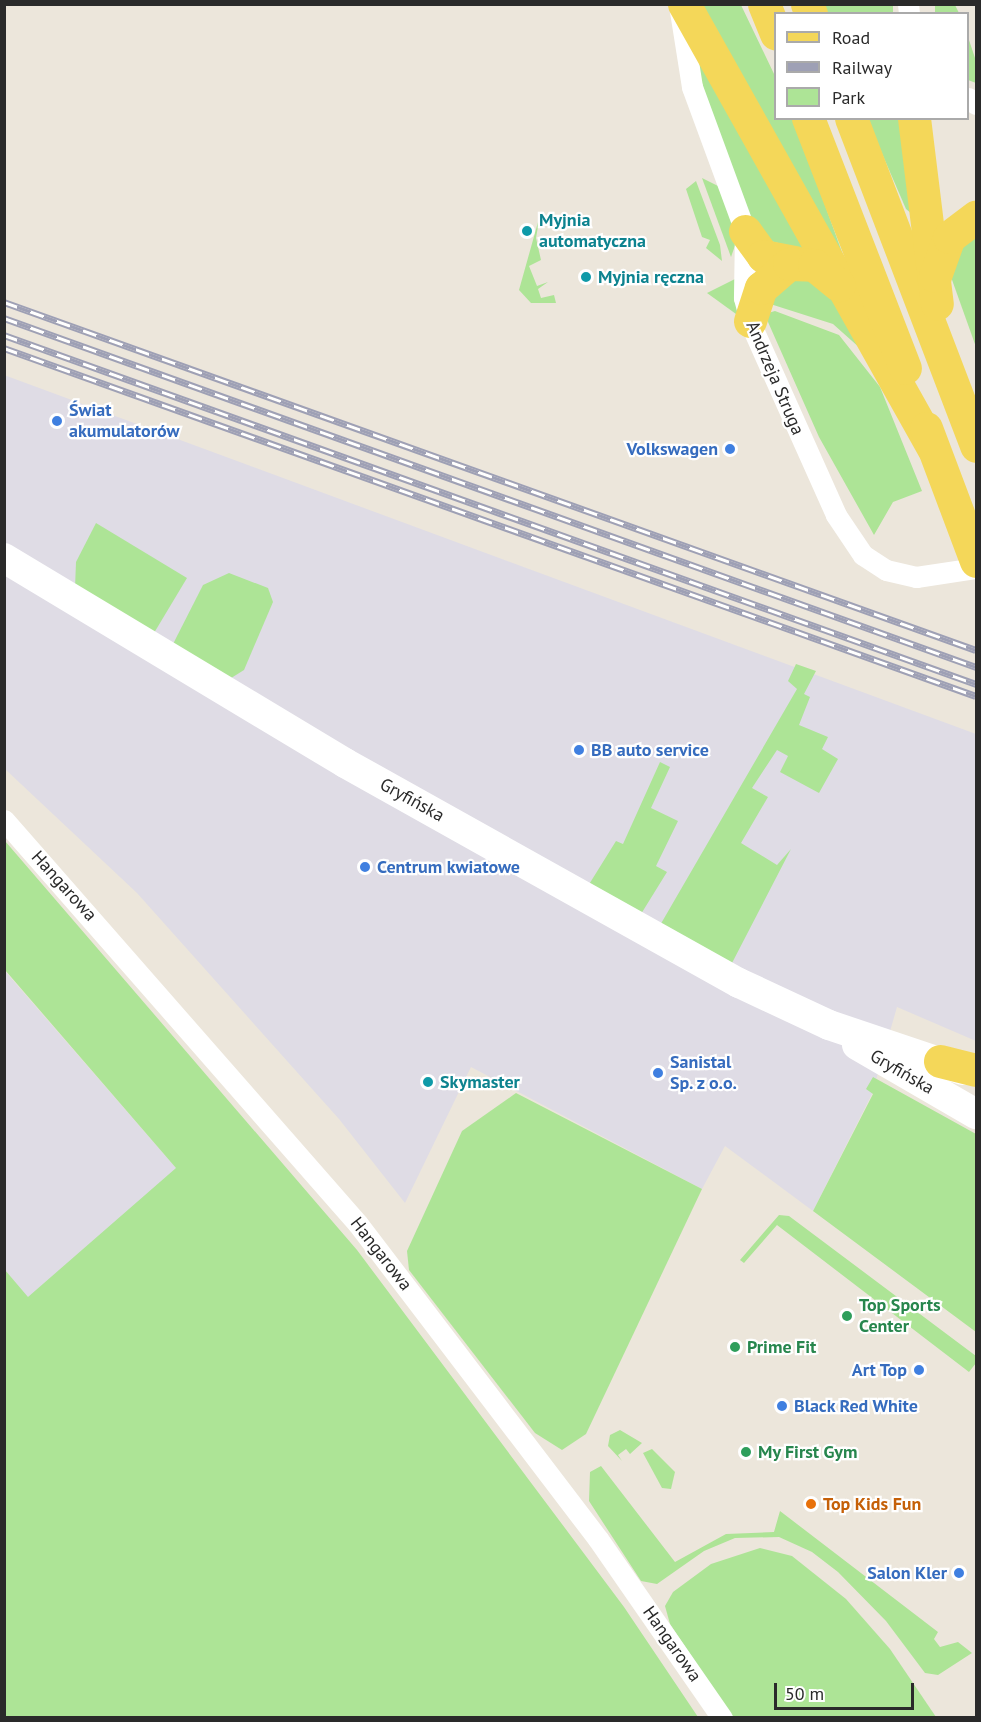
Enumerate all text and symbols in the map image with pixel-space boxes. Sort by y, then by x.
legend [774,12,969,120]
text: Road [832,26,870,49]
text: Railway [832,56,892,79]
text: Park [832,86,865,109]
place label: Myjnia automatyczna [539,210,646,252]
marker: Myjnia automatyczna [520,224,534,238]
place label: Myjnia ręczna [598,266,704,288]
marker: Myjnia ręczna [579,270,593,284]
street label: Andrzeja Struga [741,318,809,438]
place label: Świat akumulatorów [69,400,180,442]
marker: Świat akumulatorów [50,414,64,428]
place label: Volkswagen [627,438,718,460]
marker: Volkswagen [723,442,737,456]
place label: BB auto service [591,739,709,761]
marker: BB auto service [572,743,586,757]
street label: Gryfińska [376,774,448,826]
street label: Hangarowa [27,846,101,926]
place label: Centrum kwiatowe [377,856,520,878]
marker: Centrum kwiatowe [358,860,372,874]
street label: Gryfińska [866,1045,938,1099]
place label: Sanistal Sp. z o.o. [670,1052,739,1094]
marker: Sanistal Sp. z o.o. [651,1066,665,1080]
place label: Skymaster [440,1071,520,1093]
marker: Skymaster [421,1075,435,1089]
street label: Hangarowa [346,1213,416,1295]
place label: Top Sports Center [859,1295,941,1338]
marker: Top Sports Center [840,1309,854,1323]
place label: Prime Fit [747,1336,816,1358]
marker: Prime Fit [728,1340,742,1354]
place label: Art Top [851,1359,907,1381]
marker: Art Top [912,1363,926,1377]
place label: Black Red White [794,1395,919,1417]
marker: Black Red White [775,1399,789,1413]
place label: My First Gym [758,1441,858,1463]
marker: My First Gym [739,1445,753,1459]
place label: Top Kids Fun [823,1493,921,1515]
marker: Top Kids Fun [804,1497,818,1511]
place label: Salon Kler [867,1562,947,1584]
marker: Salon Kler [952,1566,966,1580]
street label: Hangarowa [638,1602,706,1686]
scale bar [777,1671,916,1709]
text: 50 m [785,1682,824,1705]

